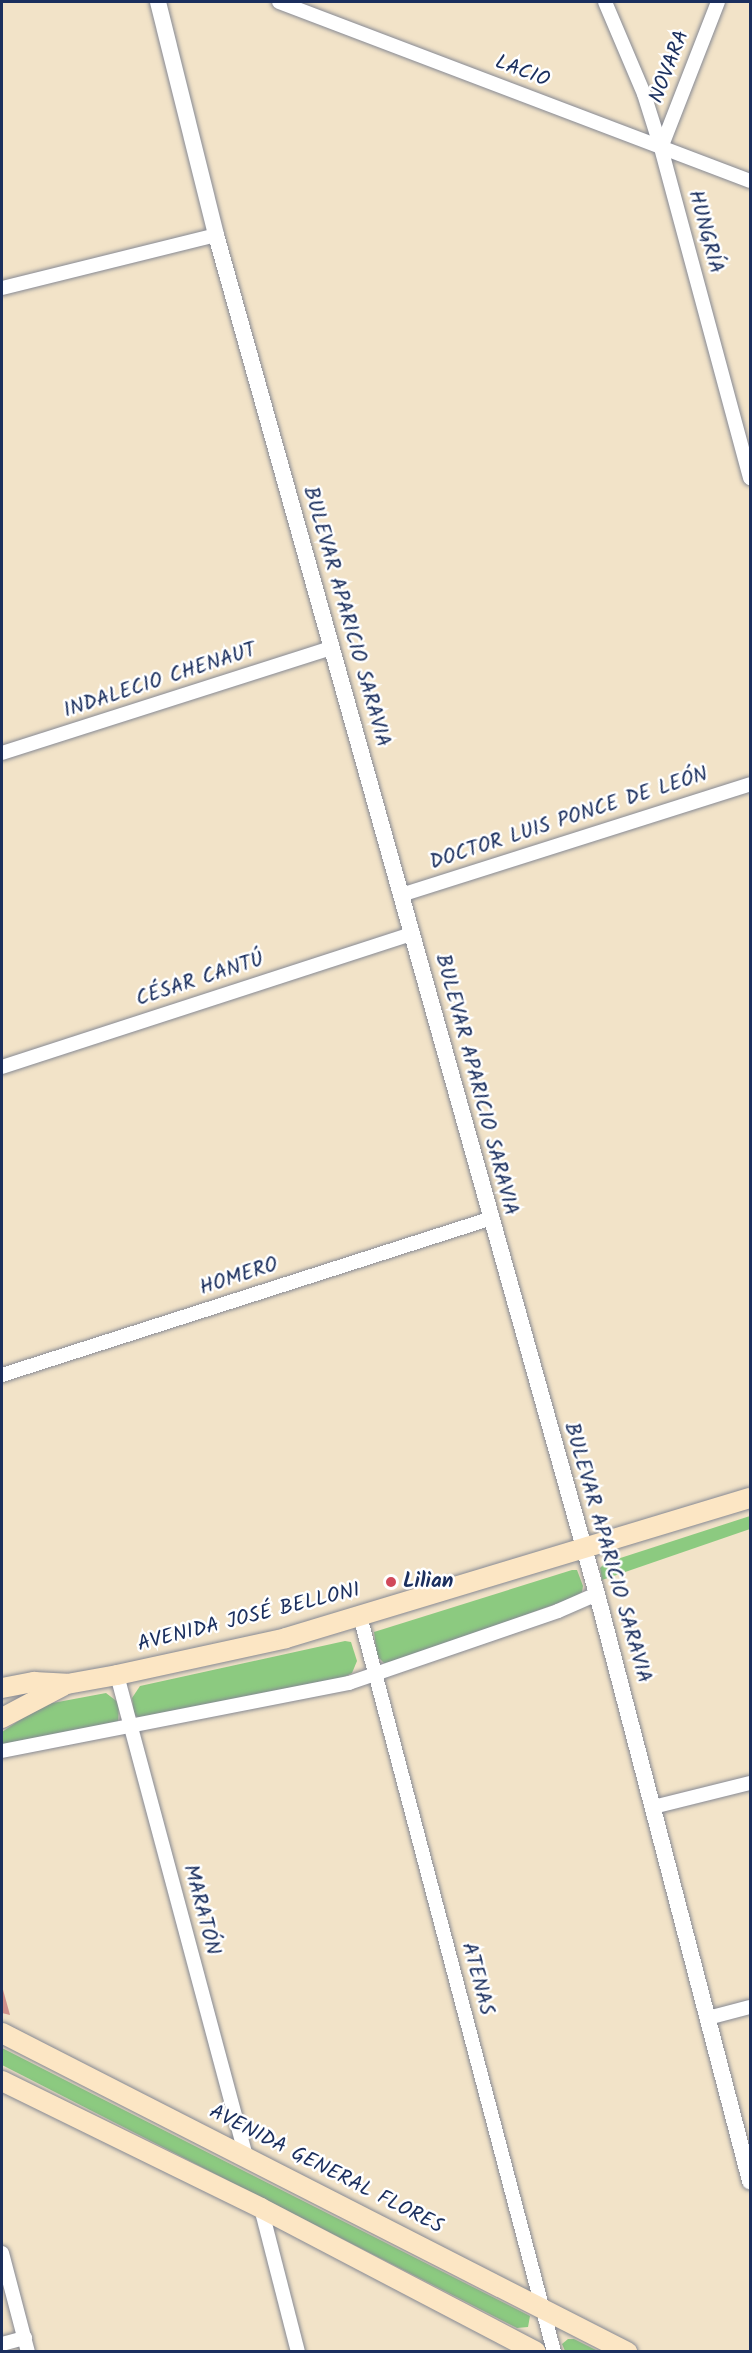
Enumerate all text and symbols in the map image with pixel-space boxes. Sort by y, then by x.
street label: NOVARA [645,27,695,107]
street label: LACIO [491,50,553,94]
street label: HUNGRÍA [682,188,728,276]
street label: BULEVAR APARICIO SARAVIA [297,484,395,750]
street label: INDALECIO CHENAUT [61,638,259,724]
street label: DOCTOR LUIS PONCE DE LEÓN [427,762,711,876]
street label: CÉSAR CANTÚ [133,948,267,1012]
street label: BULEVAR APARICIO SARAVIA [429,951,523,1219]
street label: HOMERO [197,1253,281,1301]
street label: BULEVAR APARICIO SARAVIA [558,1420,656,1686]
place label: Lilian [403,1569,453,1595]
marker: Lilian [384,1575,398,1589]
street label: AVENIDA JOSÉ BELLONI [135,1578,363,1658]
street label: MARATÓN [177,1862,225,1958]
street label: ATENAS [455,1940,499,2018]
street label: AVENIDA GENERAL FLORES [205,2100,447,2240]

